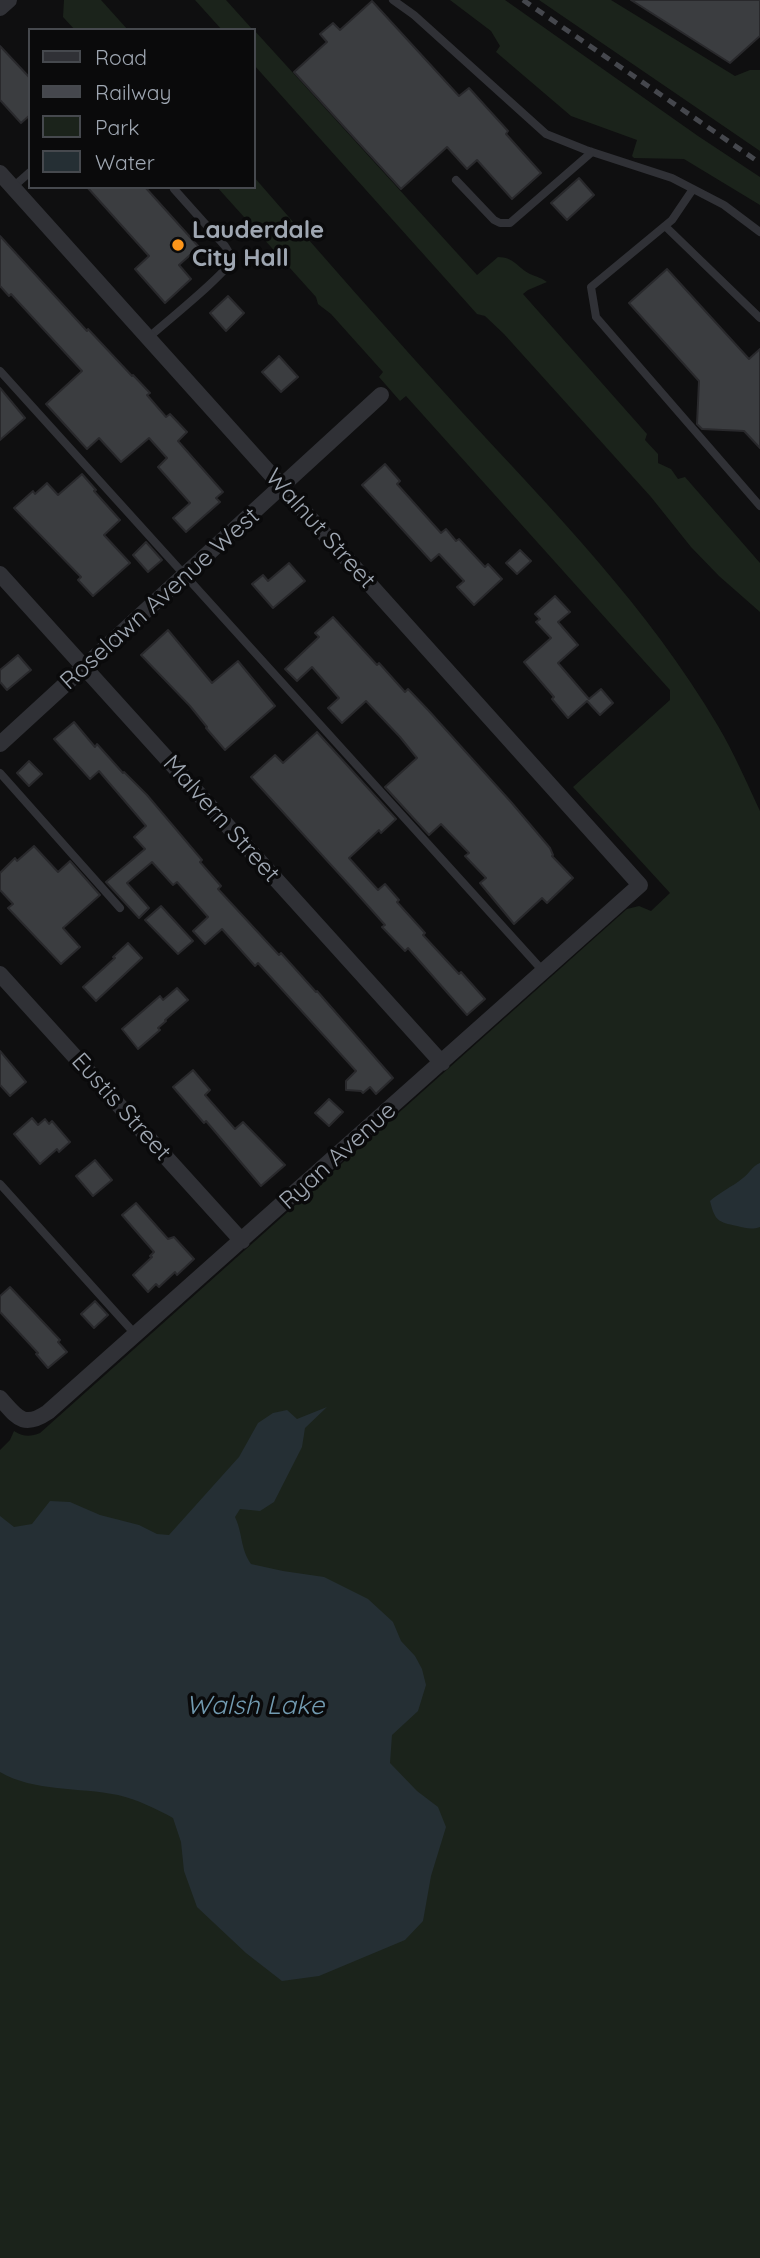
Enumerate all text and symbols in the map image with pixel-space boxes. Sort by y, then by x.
legend [28,28,256,189]
text: Road [95,44,147,70]
text: Railway [95,79,171,105]
text: Park [95,114,139,140]
text: Water [95,149,155,175]
place label: Lauderdale City Hall [192,217,324,273]
marker: Lauderdale City Hall [170,237,186,253]
street label: Walnut Street [259,463,381,595]
street label: Roselawn Avenue West [54,502,266,696]
street label: Malvern Street [157,750,285,888]
street label: Eustis Street [65,1047,177,1167]
street label: Ryan Avenue [274,1096,402,1216]
water label: Walsh Lake [186,1690,324,1722]

